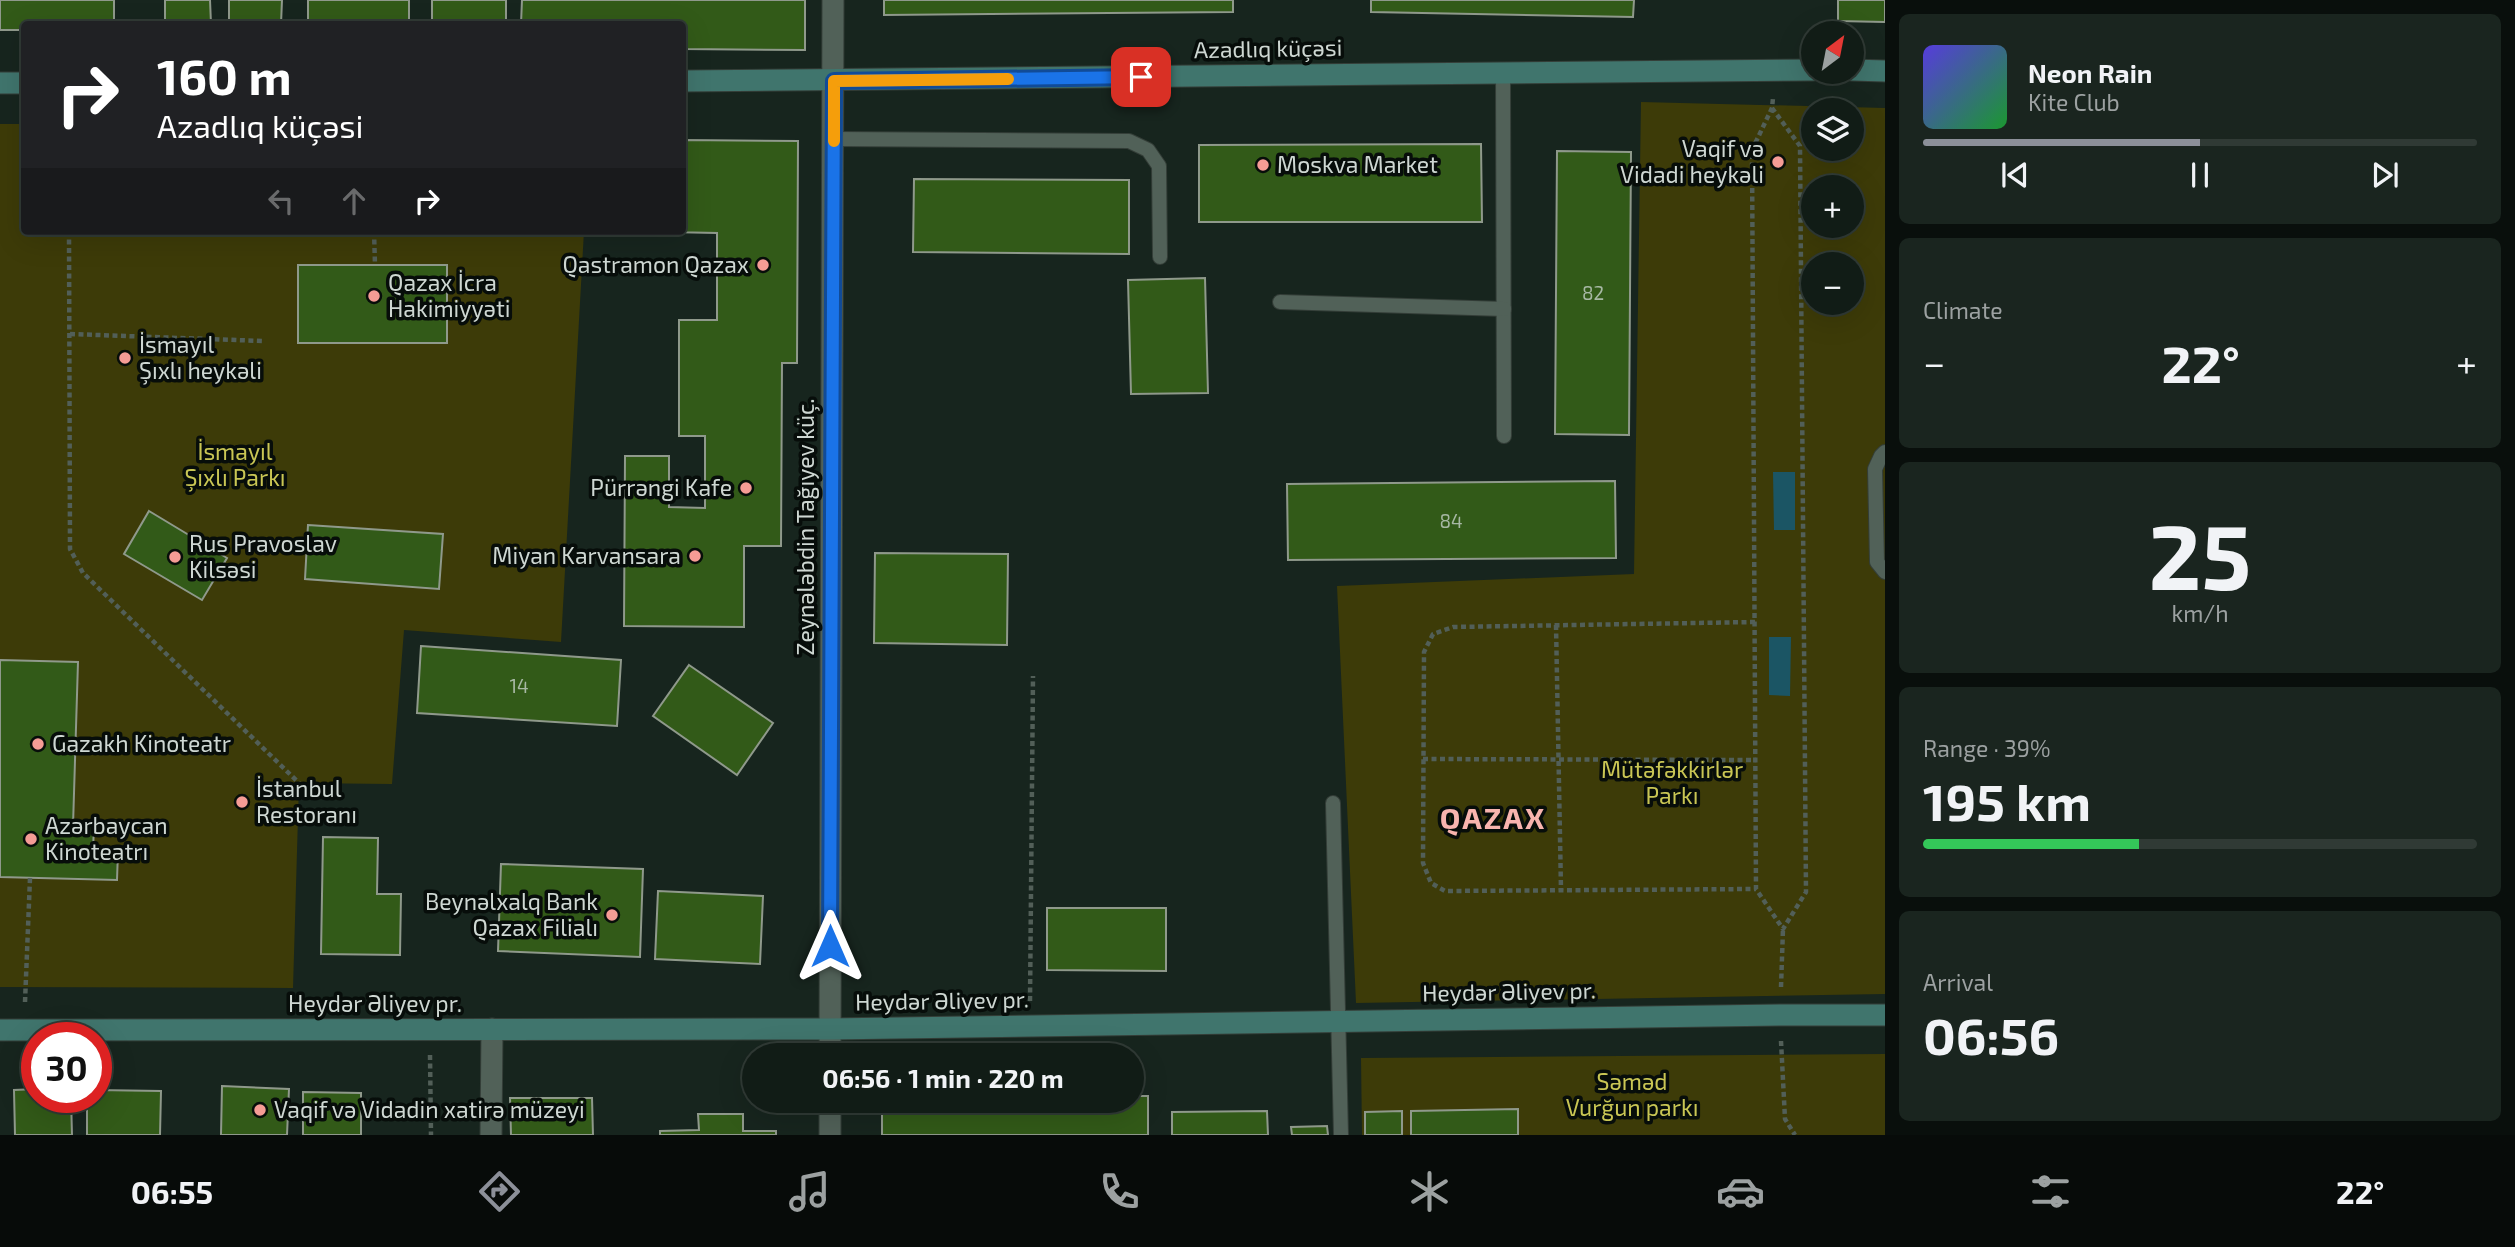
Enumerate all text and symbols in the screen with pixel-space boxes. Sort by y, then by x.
north arrow [1801,21,1864,84]
map controls [1801,21,1864,315]
street label: Azadlıq küçəsi [1194,33,1342,64]
text: 160 m [157,46,292,105]
pin [1111,47,1171,107]
icon: right [42,49,133,140]
text: Neon Rain [2028,57,2152,88]
icon: arrive [1122,58,1160,96]
text: Kite Club [2028,88,2120,116]
button: layers [1801,98,1864,161]
text: Azadlıq küçəsi [157,106,364,144]
place label: Vaqif və Vidadi heykəli [1620,134,1764,188]
place label: Moskva Market [1277,150,1438,178]
marker: Vaqif və Vidadi heykəli [1770,154,1786,170]
icon: previous [1996,156,2034,194]
icon: pause [2181,156,2219,194]
icon: next [2366,156,2404,194]
marker: Moskva Market [1255,157,1271,173]
button: + [1801,175,1864,238]
icon: left [262,182,300,220]
icon: ahead [335,182,373,220]
icon: right [408,182,446,220]
place label: Qastramon Qazax [562,250,749,278]
button: − [1801,252,1864,315]
marker: Qastramon Qazax [755,257,771,273]
place label: Qazax İcra Hakimiyyəti [388,268,510,322]
house number: 82 [1582,281,1604,304]
marker: Qazax İcra Hakimiyyəti [366,288,382,304]
text: Climate [1923,296,2003,324]
place label: İsmayıl Şıxlı heykəli [139,330,262,385]
text: 22° [2161,331,2240,393]
text: − [1923,339,1945,385]
text: + [2456,339,2477,385]
marker: İsmayıl Şıxlı heykəli [117,350,133,366]
street label: Zeynələbdin Tağıyev küç. [791,398,820,656]
park label: İsmayıl Şıxlı Parkı [184,437,286,492]
place label: Pürrəngi Kafe [590,473,732,501]
marker: Pürrəngi Kafe [738,480,754,496]
text: 25 [2148,499,2252,608]
house number: 84 [1439,509,1463,532]
place label: Rus Pravoslav Kilsəsi [189,529,337,583]
place label: Miyan Karvansara [492,541,681,569]
marker: Miyan Karvansara [687,548,703,564]
marker: Rus Pravoslav Kilsəsi [167,549,183,565]
text: km/h [2171,599,2229,627]
house number: 14 [509,674,529,697]
place label: Gazakh Kinoteatr [52,729,231,757]
text: Range · 39% [1923,734,2051,762]
marker: Gazakh Kinoteatr [30,736,46,752]
park label: Mütəfəkkirlər Parkı [1601,755,1743,809]
text: 195 km [1923,769,2091,831]
place label: İstanbul Restoranı [256,774,357,828]
marker: İstanbul Restoranı [234,794,250,810]
district label: QAZAX [1440,799,1546,836]
place label: Azərbaycan Kinoteatrı [45,811,168,865]
marker: Azərbaycan Kinoteatrı [23,831,39,847]
place label: Beynəlxalq Bank Qazax Filialı [425,887,598,941]
marker: Beynəlxalq Bank Qazax Filialı [604,907,620,923]
position arrow [793,909,867,983]
text: Arrival [1923,968,1993,996]
street label: Heydər Əliyev pr. [1422,975,1596,1007]
street label: Heydər Əliyev pr. [855,984,1029,1016]
street label: Heydər Əliyev pr. [288,989,462,1017]
text: 06:56 [1923,1003,2059,1065]
speed limit sign: 30 [21,1022,112,1113]
text: 06:56 · 1 min · 220 m [822,1062,1064,1093]
park label: Səməd Vurğun parkı [1566,1067,1698,1121]
place label: Vaqif və Vidadin xatirə müzeyi [274,1095,585,1123]
marker: Vaqif və Vidadin xatirə müzeyi [252,1102,268,1118]
icon: directions [475,1167,524,1216]
icon: music [785,1167,834,1216]
icon: phone [1095,1167,1144,1216]
icon: climate [1405,1167,1454,1216]
icon: car [1716,1167,1765,1216]
icon: filters [2026,1167,2075,1216]
text: 06:55 [131,1172,213,1210]
text: 22° [2336,1172,2384,1210]

